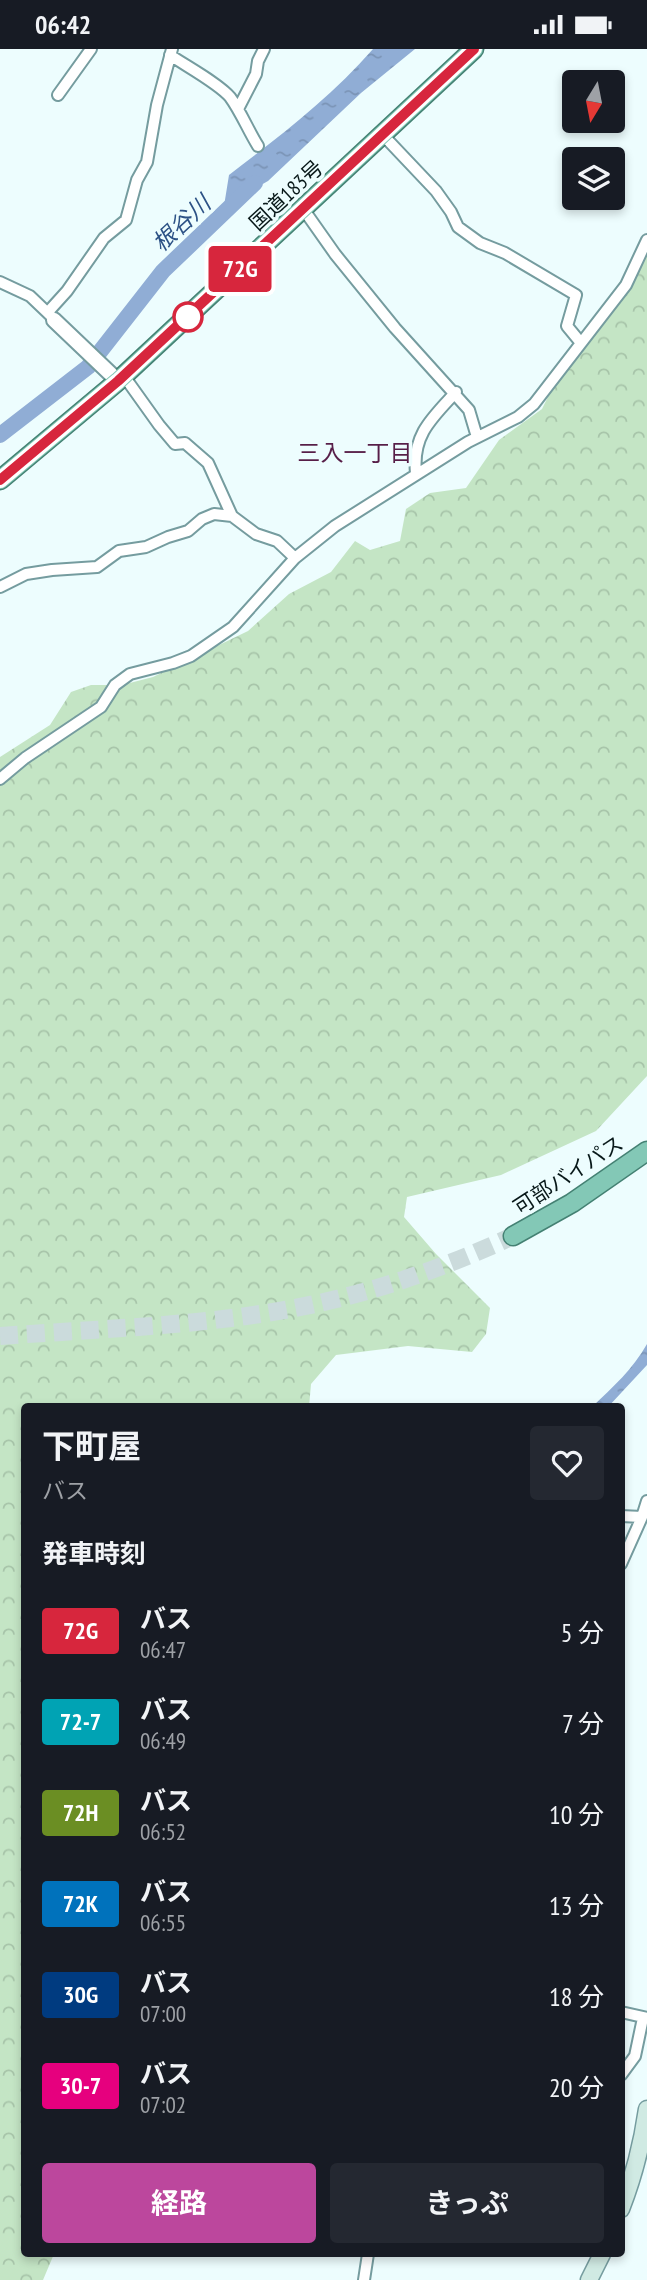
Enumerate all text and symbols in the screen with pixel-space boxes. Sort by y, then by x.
text: 06:42 [35,8,91,41]
north arrow [562,70,625,133]
map controls [562,70,625,210]
button: layers [562,147,625,210]
street label: 国道183号 [243,154,329,236]
water label: 根谷川 [146,187,218,257]
line badge: 72G [200,246,280,292]
text: 72G [223,253,258,284]
unlabelled marker [173,302,203,332]
district label: 三入一丁目 [298,438,413,467]
street label: 可部バイパス [508,1129,628,1221]
text: 下町屋 [42,1424,141,1467]
button: heart [530,1426,604,1500]
text: バス [42,1476,88,1505]
text: 発車時刻 [42,1537,146,1570]
text: バス [140,1602,192,1635]
text: 72G [63,1615,98,1646]
text: 5 分 [561,1616,604,1649]
text: 06:47 [140,1635,186,1664]
text: バス [140,1693,192,1726]
text: 72-7 [60,1706,101,1737]
text: 7 分 [562,1707,604,1740]
text: 06:49 [140,1726,186,1755]
text: バス [140,1784,192,1817]
text: 72H [63,1797,98,1828]
text: 10 分 [549,1798,604,1831]
text: 06:52 [140,1817,186,1846]
text: バス [140,1875,192,1908]
text: 72K [63,1888,98,1919]
text: 13 分 [549,1889,604,1922]
text: 06:55 [140,1908,186,1937]
text: バス [140,1966,192,1999]
text: 30G [63,1979,98,2010]
text: 18 分 [549,1980,604,2013]
text: 07:00 [140,1999,186,2028]
text: バス [140,2057,192,2090]
text: 30-7 [60,2070,101,2101]
text: 20 分 [549,2071,604,2104]
text: 07:02 [140,2090,186,2119]
button: 経路 [42,2163,316,2243]
button: きっぷ [330,2163,604,2243]

